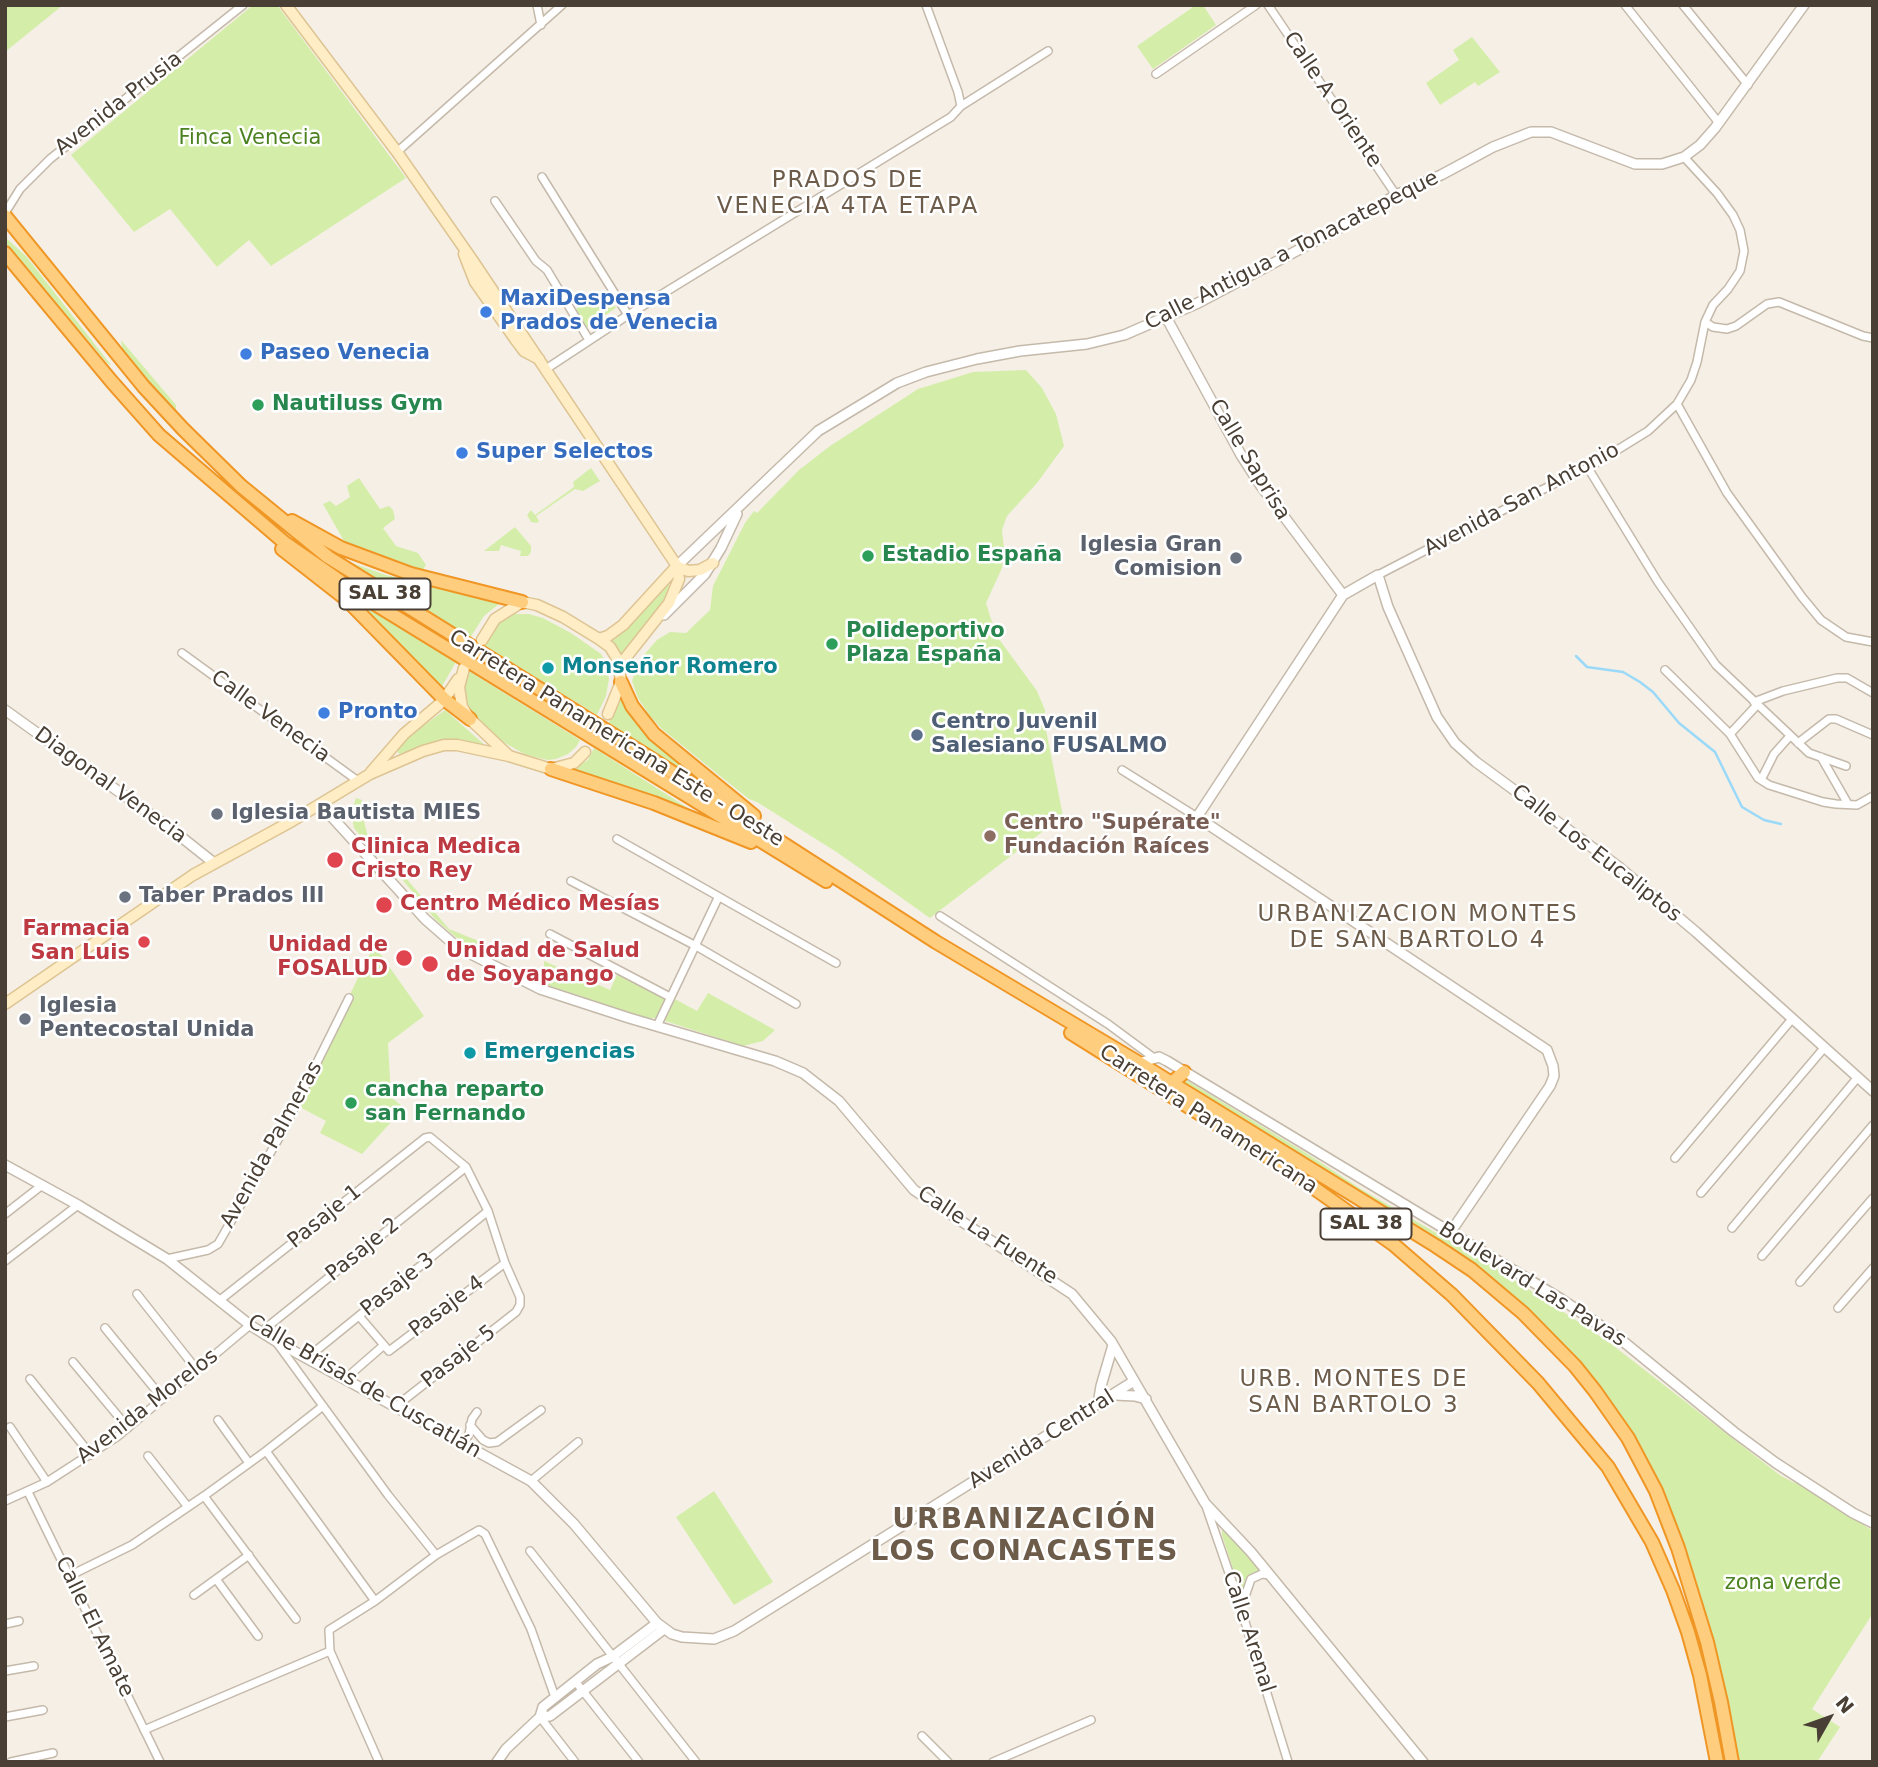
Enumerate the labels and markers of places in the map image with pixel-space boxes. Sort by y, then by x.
place label: MaxiDespensa Prados de Venecia [500,287,718,337]
marker: MaxiDespensa Prados de Venecia [478,304,494,320]
place label: Paseo Venecia [260,341,430,367]
marker: Paseo Venecia [238,346,254,362]
place label: Nautiluss Gym [272,392,443,418]
marker: Nautiluss Gym [250,397,266,413]
place label: Super Selectos [476,440,653,466]
marker: Super Selectos [454,445,470,461]
place label: Iglesia Gran Comision [1080,533,1222,583]
place label: Estadio España [882,543,1062,569]
marker: Estadio España [860,548,876,564]
marker: Iglesia Gran Comision [1228,550,1244,566]
place label: Polideportivo Plaza España [846,619,1005,669]
marker: Polideportivo Plaza España [824,636,840,652]
place label: Monseñor Romero [562,655,778,681]
marker: Monseñor Romero [540,660,556,676]
place label: Pronto [338,700,418,726]
marker: Pronto [316,705,332,721]
place label: Centro Juvenil Salesiano FUSALMO [931,710,1167,760]
marker: Centro Juvenil Salesiano FUSALMO [909,727,925,743]
place label: Iglesia Bautista MIES [231,801,481,827]
marker: Iglesia Bautista MIES [209,806,225,822]
place label: Centro "Supérate" Fundación Raíces [1004,811,1221,861]
marker: Centro "Supérate" Fundación Raíces [982,828,998,844]
place label: Clinica Medica Cristo Rey [351,835,521,885]
marker: Clinica Medica Cristo Rey [325,850,345,870]
place label: Taber Prados III [139,884,324,910]
marker: Taber Prados III [117,889,133,905]
place label: Centro Médico Mesías [400,892,660,918]
marker: Centro Médico Mesías [374,895,394,915]
place label: Farmacia San Luis [22,917,130,967]
place label: Unidad de FOSALUD [268,933,388,983]
marker: Farmacia San Luis [136,934,152,950]
place label: Unidad de Salud de Soyapango [446,939,640,989]
marker: Unidad de FOSALUD [394,948,414,968]
marker: Unidad de Salud de Soyapango [420,954,440,974]
place label: Iglesia Pentecostal Unida [39,994,254,1044]
marker: Iglesia Pentecostal Unida [17,1011,33,1027]
place label: Emergencias [484,1040,635,1066]
marker: Emergencias [462,1045,478,1061]
place label: cancha reparto san Fernando [365,1078,544,1128]
marker: cancha reparto san Fernando [343,1095,359,1111]

